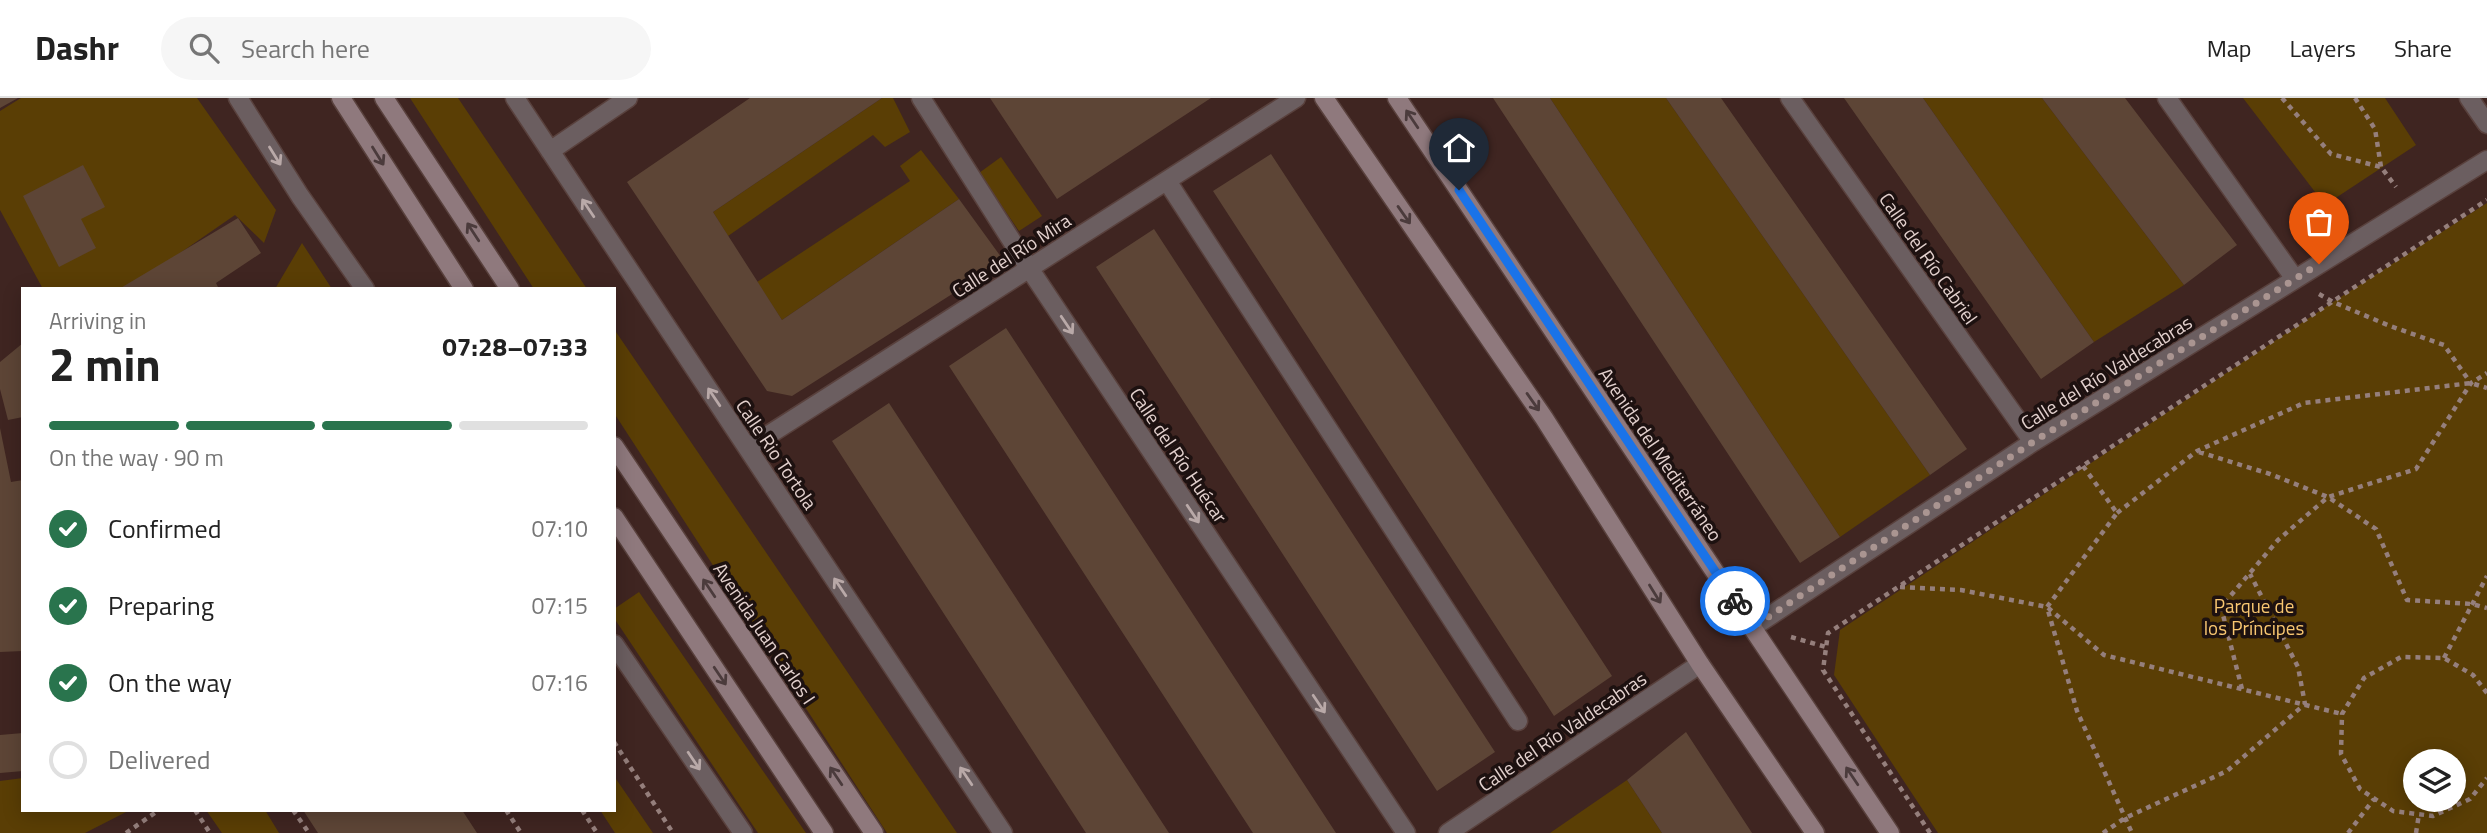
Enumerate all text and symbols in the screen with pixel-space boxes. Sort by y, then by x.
search box [161,17,651,80]
text: Dashr [35,23,119,73]
icon: search [185,29,223,67]
text: Search here [241,29,370,68]
text: Map [2207,30,2252,66]
text: Layers [2290,30,2356,66]
text: Share [2394,30,2452,66]
one-way arrow [1404,110,1419,129]
pin [1429,118,1489,190]
icon: home [1440,129,1478,167]
one-way arrow [268,145,282,165]
one-way arrow [371,145,385,165]
street label: Calle del Río Cabriel [1873,186,1985,330]
pin [2289,192,2349,264]
one-way arrow [581,198,595,218]
icon: bag [2300,203,2338,241]
street label: Calle del Río Mira [946,205,1077,304]
one-way arrow [1397,205,1411,224]
one-way arrow [465,223,480,242]
text: Arriving in [49,303,146,338]
street label: Calle del Río Valdecabras [2015,307,2198,437]
one-way arrow [1060,315,1074,334]
text: 07:28–07:33 [442,327,588,366]
text: 2 min [49,329,161,399]
street label: Avenida del Mediterráneo [1592,361,1730,547]
street label: Calle del Río Huécar [1123,382,1235,529]
one-way arrow [707,388,721,407]
one-way arrow [1526,392,1540,411]
street label: Calle Rio Tortola [729,393,825,516]
text: On the way · 90 m [49,440,224,475]
one-way arrow [1186,504,1200,524]
text: Confirmed [108,509,222,548]
icon: check [49,510,87,548]
text: 07:10 [531,511,588,546]
street label: Avenida Juan Carlos I [707,556,823,710]
courier [1700,566,1770,636]
one-way arrow [833,577,847,597]
one-way arrow [702,578,716,598]
icon: bike [1716,582,1754,620]
one-way arrow [1648,584,1663,603]
text: Preparing [108,586,214,625]
icon: check [49,587,87,625]
text: 07:15 [531,588,588,623]
park label: Parque de los Príncipes [2204,591,2304,642]
text: On the way [108,663,232,702]
icon: check [49,664,87,702]
street label: Calle del Río Valdecabras [1472,664,1652,798]
text: 07:16 [531,665,588,700]
one-way arrow [712,666,727,685]
one-way arrow [1312,694,1327,713]
text: Delivered [108,740,211,779]
map controls [2403,749,2466,812]
button: layers [2403,749,2466,812]
one-way arrow [688,751,702,771]
one-way arrow [829,767,843,787]
one-way arrow [958,767,973,786]
one-way arrow [1845,767,1859,786]

